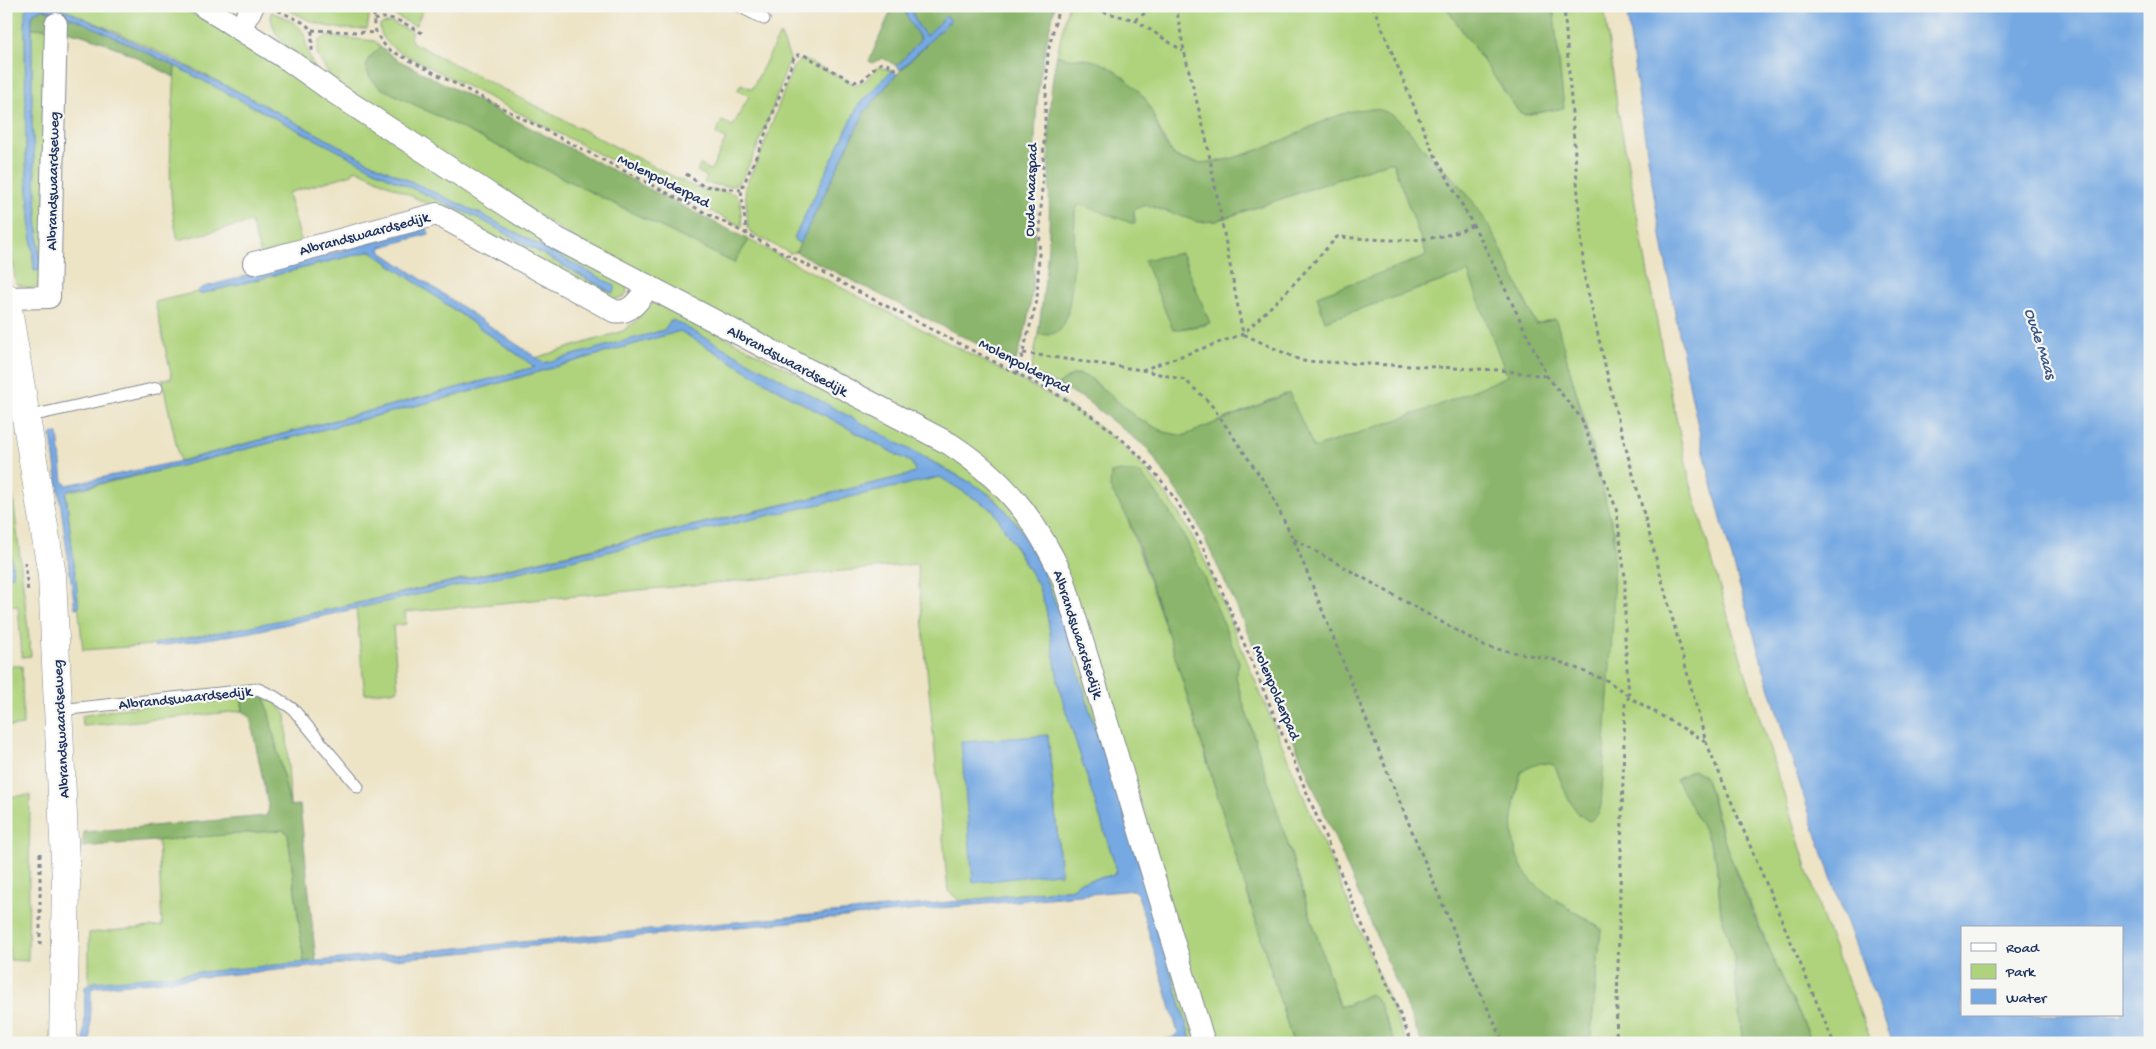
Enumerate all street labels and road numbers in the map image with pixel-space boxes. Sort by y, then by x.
street label: Albrandswaardseweg [44,112,64,251]
street label: Oude Maaspad [1021,142,1043,237]
street label: Molenpolderpad [614,151,713,213]
street label: Albrandswaardsedijk [298,209,433,261]
street label: Albrandswaardsedijk [724,322,852,402]
street label: Molenpolderpad [975,335,1074,399]
street label: Albrandswaardsedijk [1048,568,1107,702]
street label: Molenpolderpad [1247,643,1304,744]
street label: Albrandswaardseweg [49,659,75,799]
street label: Albrandswaardsedijk [118,683,254,715]

